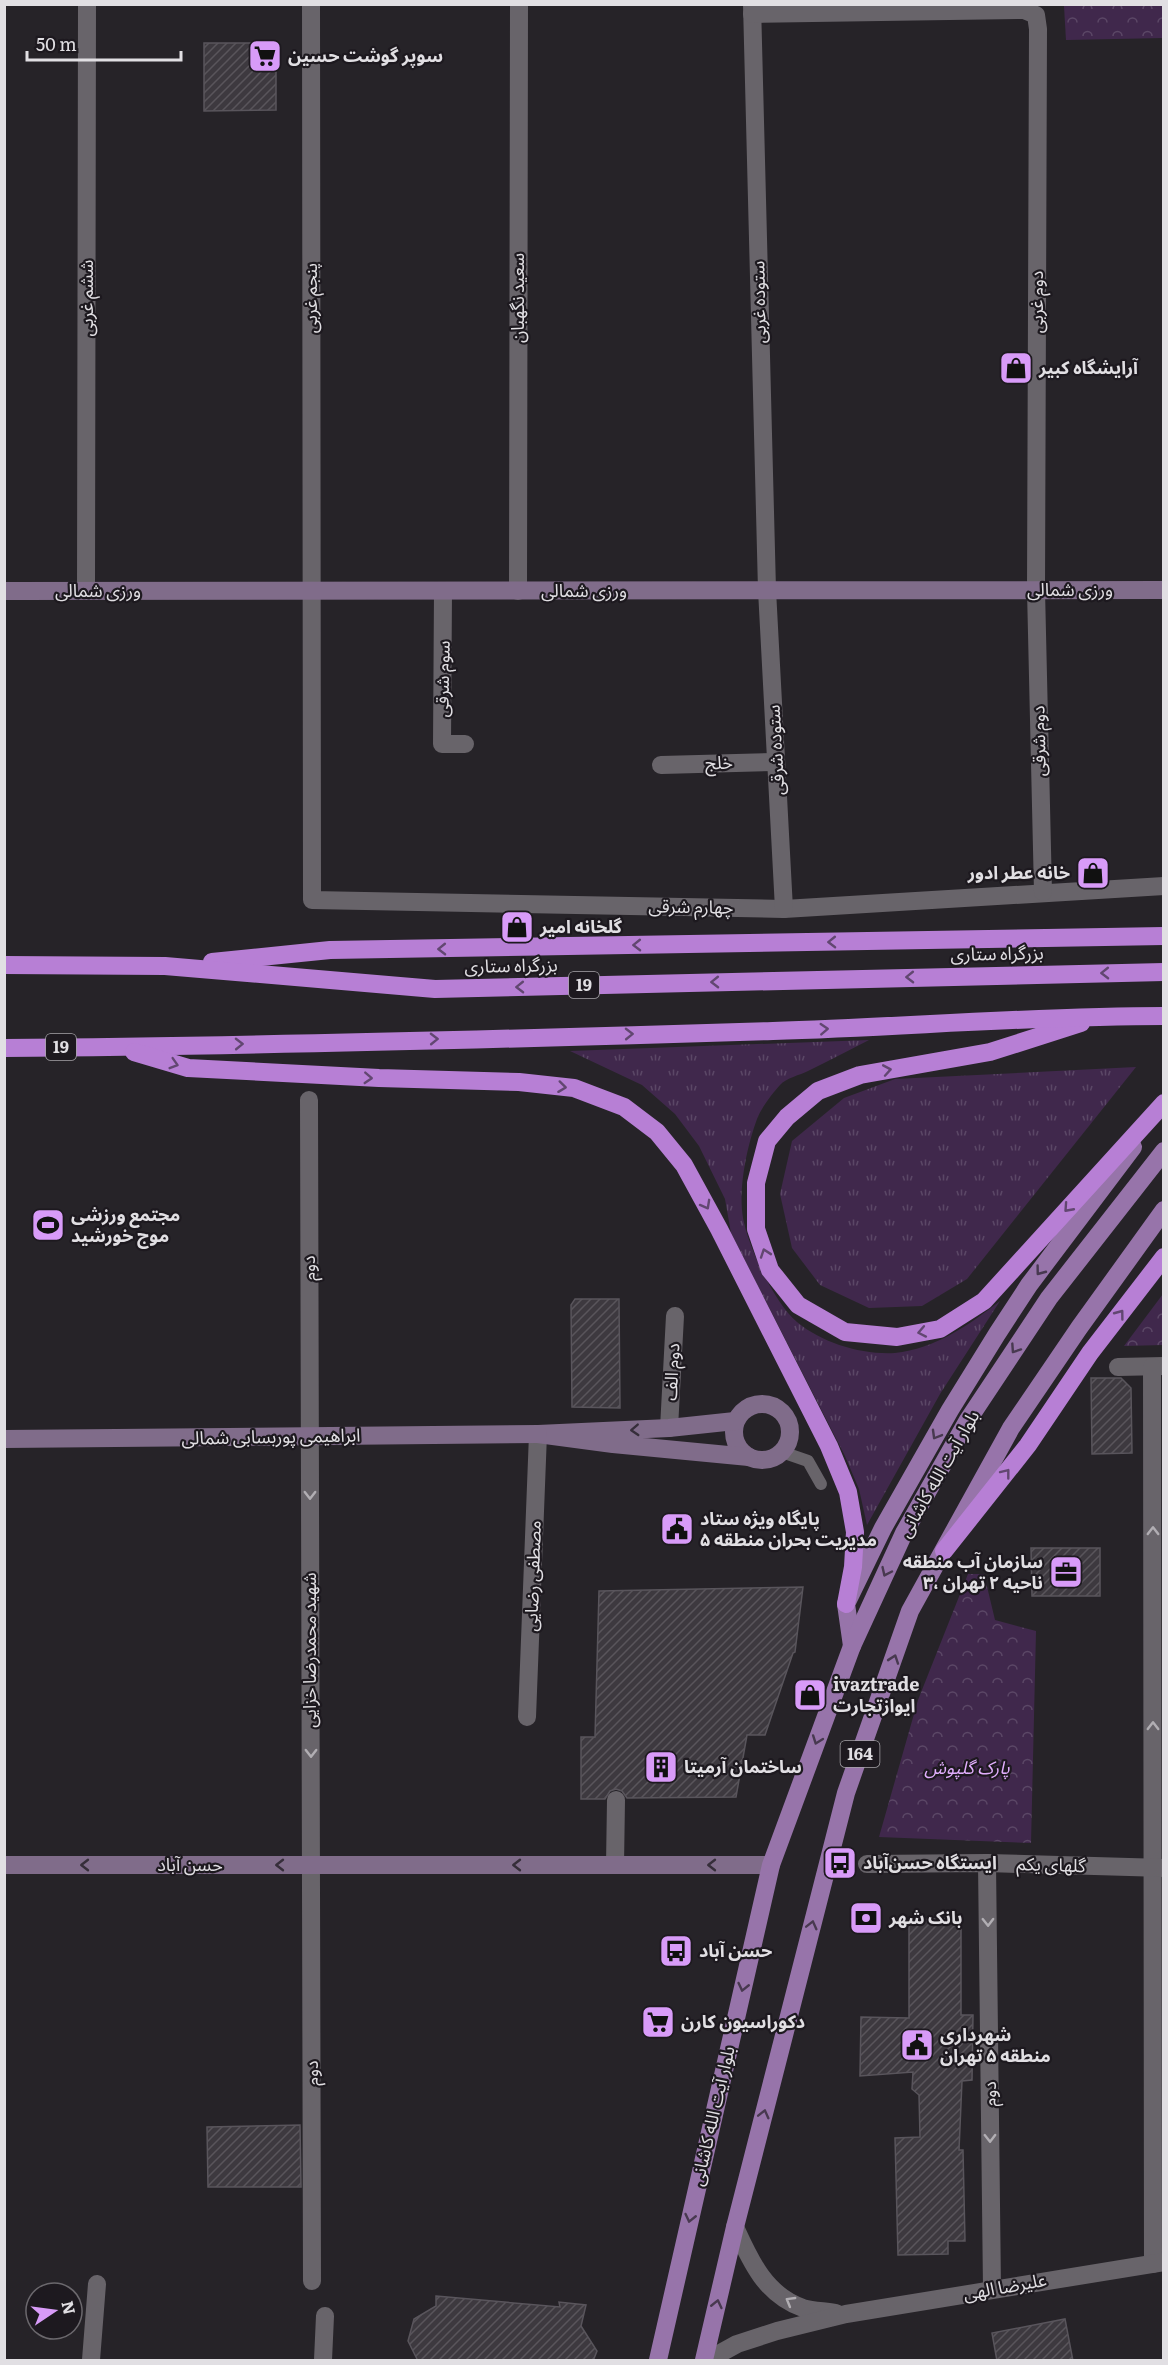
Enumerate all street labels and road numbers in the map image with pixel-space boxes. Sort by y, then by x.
street label: سعید نگهبان [503,253,530,343]
street label: ششم غربی [72,260,100,336]
street label: ستوده غربی [743,261,772,344]
street label: پنجم غربی [296,263,324,333]
street label: دوم غربی [1022,271,1051,333]
street label: ورزی شمالی [1027,575,1113,602]
street label: ورزی شمالی [55,576,141,603]
street label: ورزی شمالی [541,576,627,603]
street label: سوم شرقی [427,640,458,718]
street label: ستوده شرقی [759,704,790,796]
street label: دوم شرقی [1023,705,1054,777]
street label: خلج [705,748,733,776]
street label: چهارم شرقی [648,891,734,922]
street label: بزرگراه ستاری [950,938,1044,967]
street label: بزرگراه ستاری [464,950,558,979]
road number: 19 [569,972,599,998]
road number: 19 [46,1034,76,1060]
street label: دوم [294,1255,323,1281]
street label: دوم الف [656,1342,687,1402]
street label: بلوار آیت الله کاشانی [890,1405,985,1542]
street label: ابراهیمی پوربسابی شمالی [181,1420,361,1451]
street label: مصطفی رضایی [516,1520,547,1632]
street label: شهید محمدرضا خزایی [295,1572,322,1728]
road number: 164 [840,1741,880,1767]
street label: گلهای یکم [1016,1849,1087,1879]
street label: حسن آباد [157,1850,223,1877]
street label: بلوار آیت الله کاشانی [682,2043,741,2188]
street label: دوم [297,2060,326,2086]
street label: دوم [975,2081,1004,2107]
street label: علیرضا الهی [961,2265,1049,2306]

